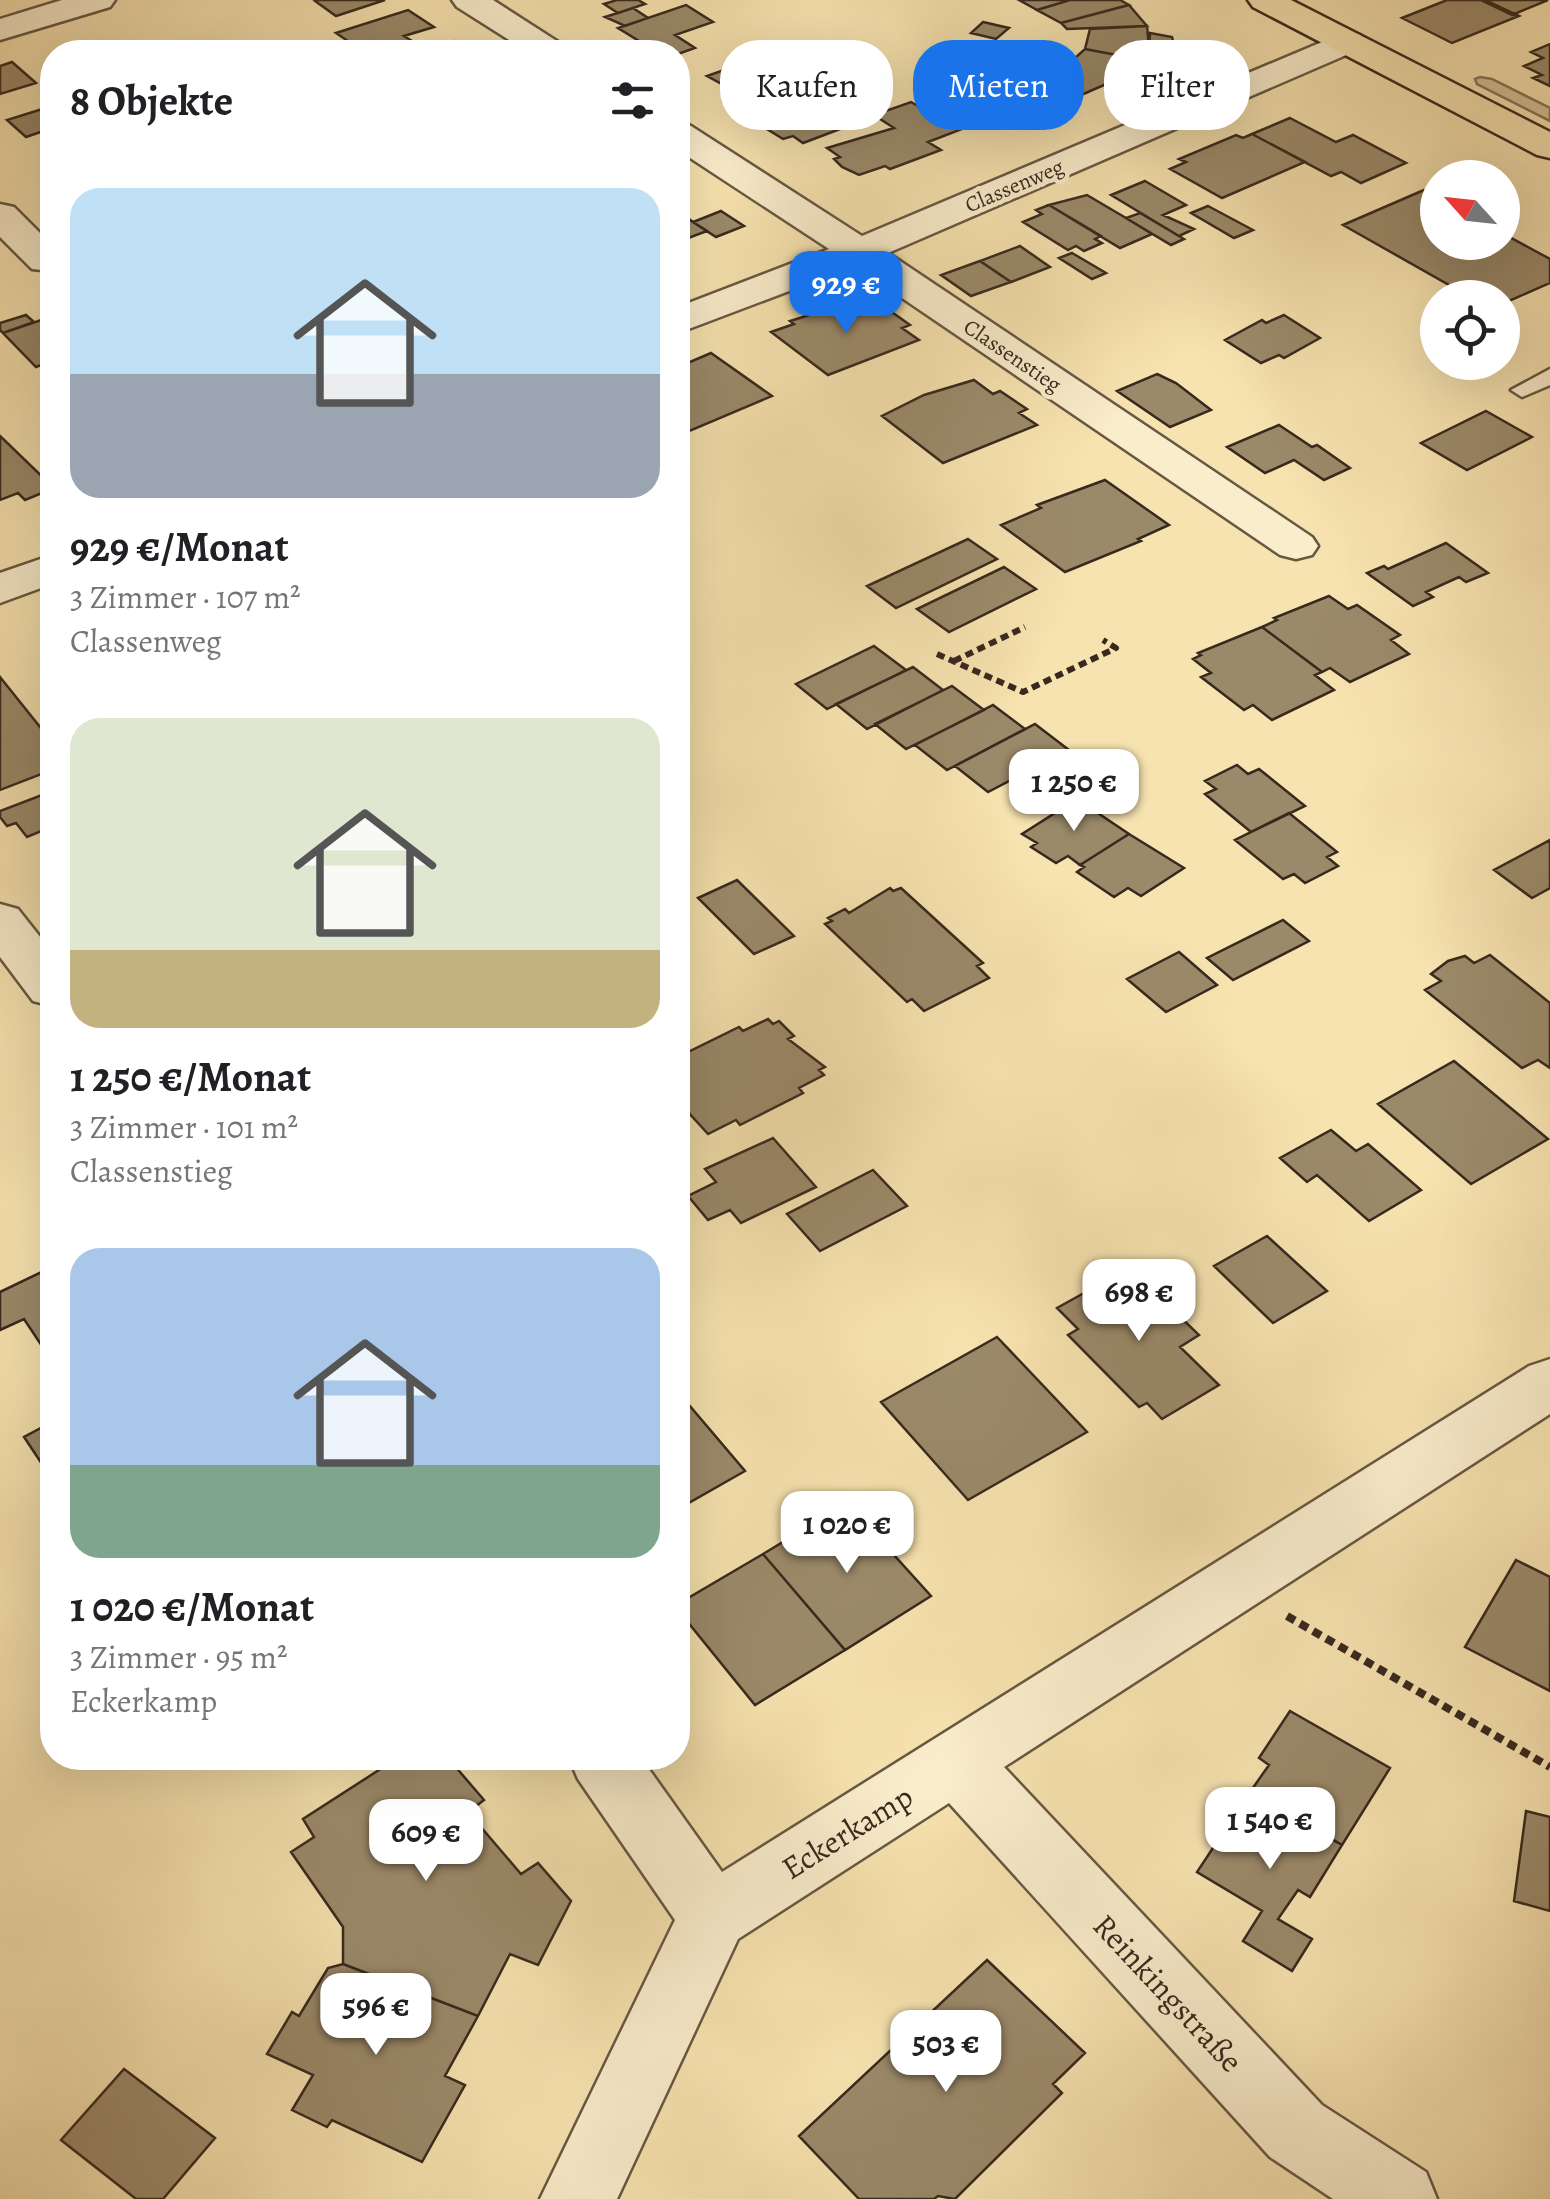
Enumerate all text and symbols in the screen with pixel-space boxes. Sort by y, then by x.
chip: Kaufen [720,40,893,130]
chip: Mieten [913,40,1084,130]
chip: Filter [1104,40,1250,130]
text: 8 Objekte [70,72,233,129]
icon: filters [605,73,660,128]
street label: Classenweg [960,152,1068,220]
north arrow [1420,160,1520,260]
map controls [1420,160,1520,380]
pin: 929 € [776,251,916,336]
icon: home [275,253,455,433]
text: 929 € [811,261,881,305]
button: locate [1420,280,1520,380]
street label: Classenstieg [958,312,1067,400]
text: 929 €/Monat [70,518,289,575]
text: 3 Zimmer · 107 m² [70,575,301,619]
text: Classenweg [70,619,222,663]
pin: 1 250 € [982,749,1166,834]
text: 1 250 € [1031,759,1117,803]
icon: home [275,783,455,963]
text: 1 250 €/Monat [70,1048,311,1105]
text: 3 Zimmer · 101 m² [70,1105,298,1149]
text: Classenstieg [70,1149,233,1193]
pin: 698 € [1069,1259,1209,1344]
text: 698 € [1104,1269,1174,1313]
icon: home [275,1313,455,1493]
pin: 1 020 € [755,1491,939,1576]
text: 1 020 € [803,1501,891,1545]
text: 1 020 €/Monat [70,1578,314,1635]
text: 3 Zimmer · 95 m² [70,1635,288,1679]
text: Eckerkamp [70,1679,217,1723]
street label: Eckerkamp [773,1774,921,1890]
pin: 1 540 € [1178,1787,1362,1872]
text: 1 540 € [1227,1797,1313,1841]
pin: 609 € [356,1799,496,1884]
text: 609 € [391,1809,461,1853]
street label: Reinkingstraße [1083,1904,1253,2082]
pin: 596 € [306,1973,446,2058]
text: 596 € [342,1983,410,2027]
pin: 503 € [876,2010,1016,2095]
text: 503 € [912,2020,980,2064]

